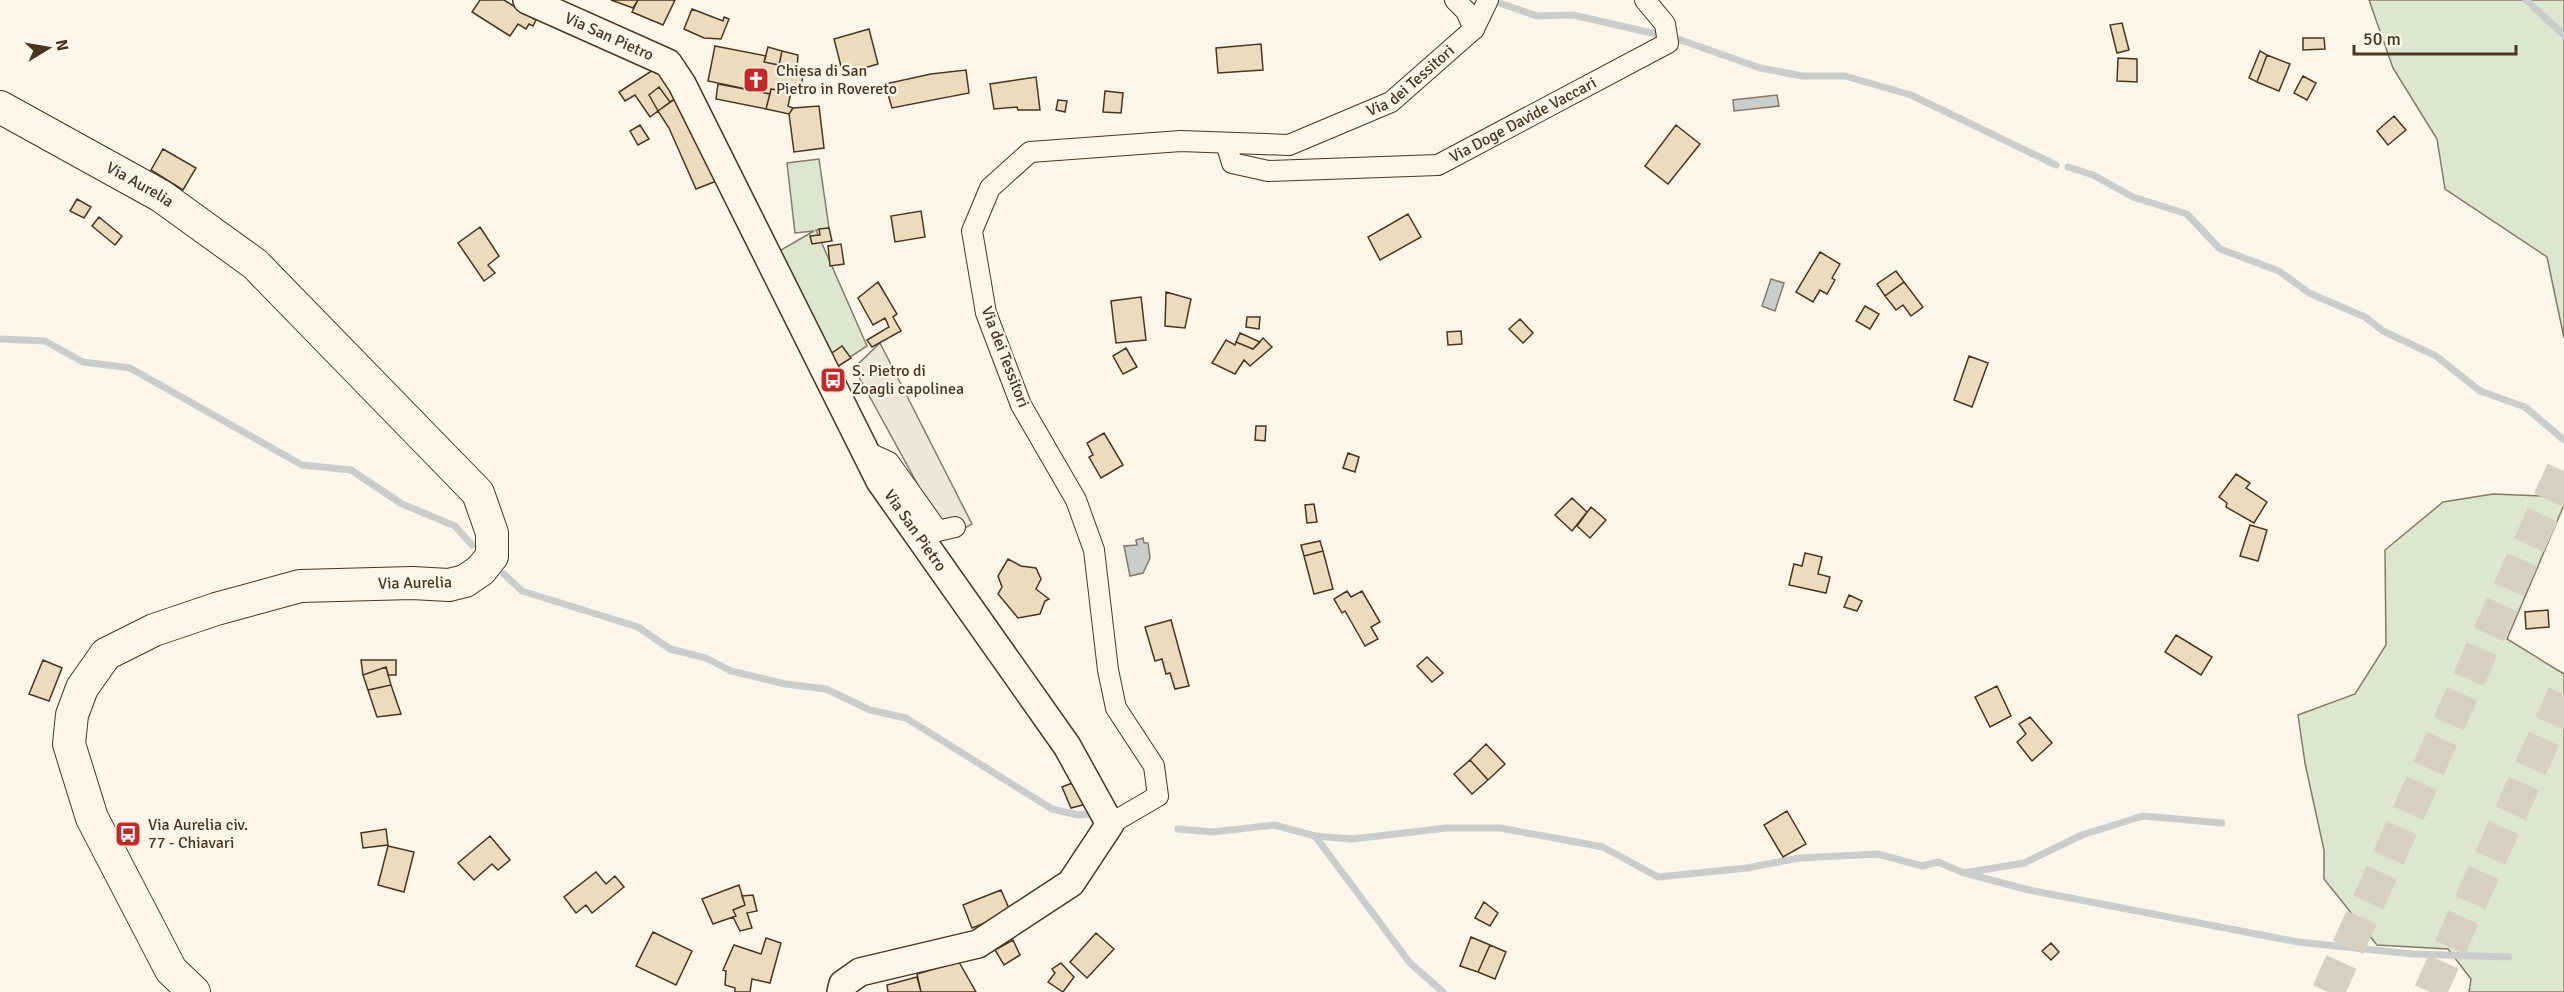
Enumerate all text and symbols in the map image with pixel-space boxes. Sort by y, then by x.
street label: Via San Pietro [562,8,657,65]
north arrow [18,18,78,78]
scale bar [2354,18,2516,56]
text: 50 m [2363,28,2401,50]
text: N [51,38,73,53]
street label: Via dei Tessitori [1364,41,1459,121]
place label: Chiesa di San Pietro in Rovereto [776,61,897,99]
church icon: Chiesa di San Pietro in Rovereto [741,65,771,95]
street label: Via Doge Davide Vaccari [1446,73,1600,167]
street label: Via Aurelia [103,158,178,212]
street label: Via dei Tessitori [977,304,1033,410]
place label: S. Pietro di Zoagli capolinea [852,361,964,399]
bus stop icon: S. Pietro di Zoagli capolinea [818,365,848,395]
street label: Via San Pietro [879,486,951,575]
street label: Via Aurelia [378,572,452,594]
place label: Via Aurelia civ. 77 - Chiavari [148,815,248,853]
bus stop icon: Via Aurelia civ. 77 - Chiavari [113,819,143,849]

